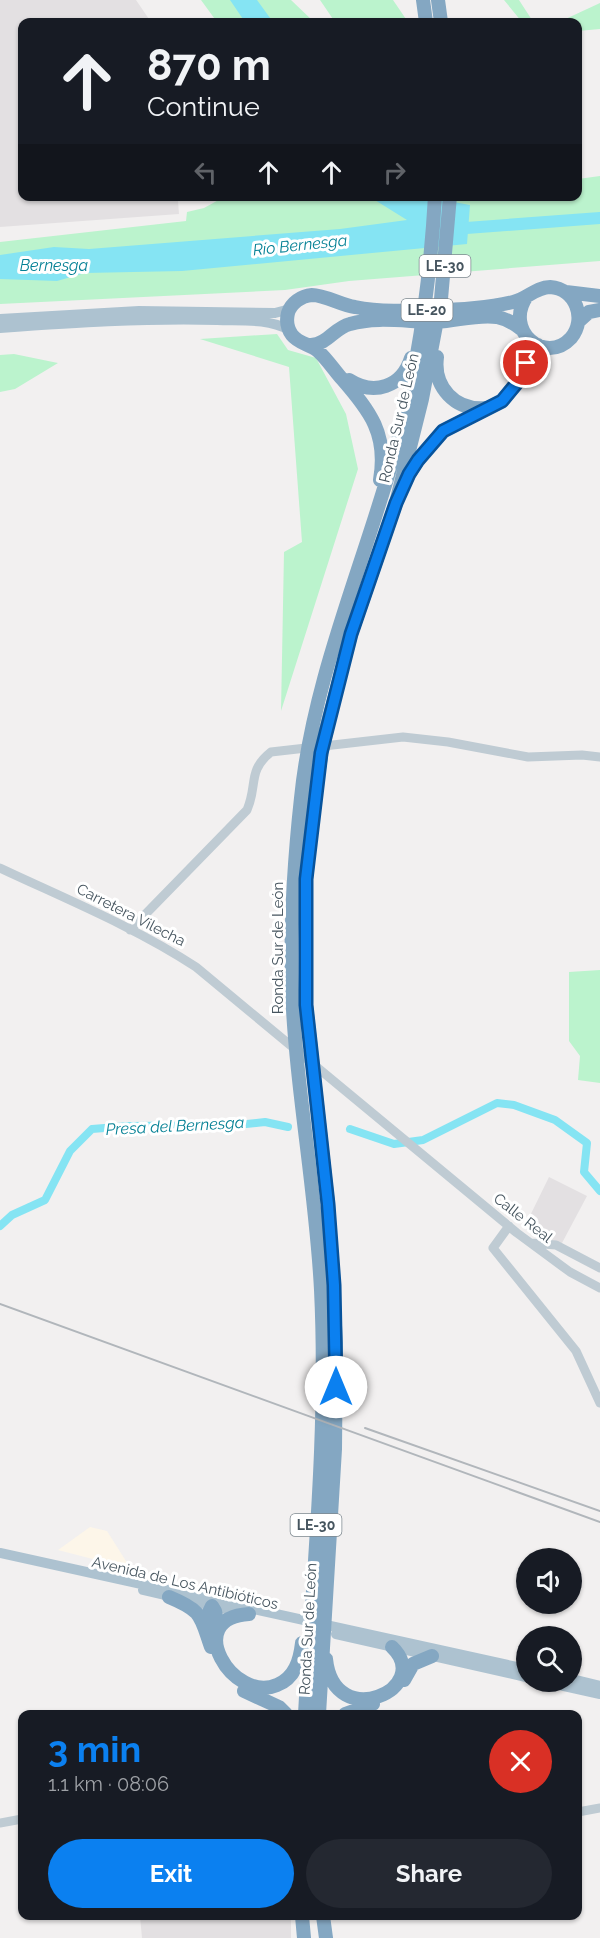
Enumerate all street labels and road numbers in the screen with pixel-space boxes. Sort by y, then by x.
road number: LE-30 [420,255,470,277]
road number: LE-20 [402,299,452,321]
street label: Ronda Sur de León [375,352,423,484]
street label: Carretera Vilecha [74,880,188,950]
street label: Ronda Sur de León [269,882,287,1014]
street label: Calle Real [490,1189,557,1247]
road number: LE-30 [290,1514,342,1536]
street label: Avenida de Los Antibióticos [90,1553,280,1613]
street label: Ronda Sur de León [296,1562,320,1696]

